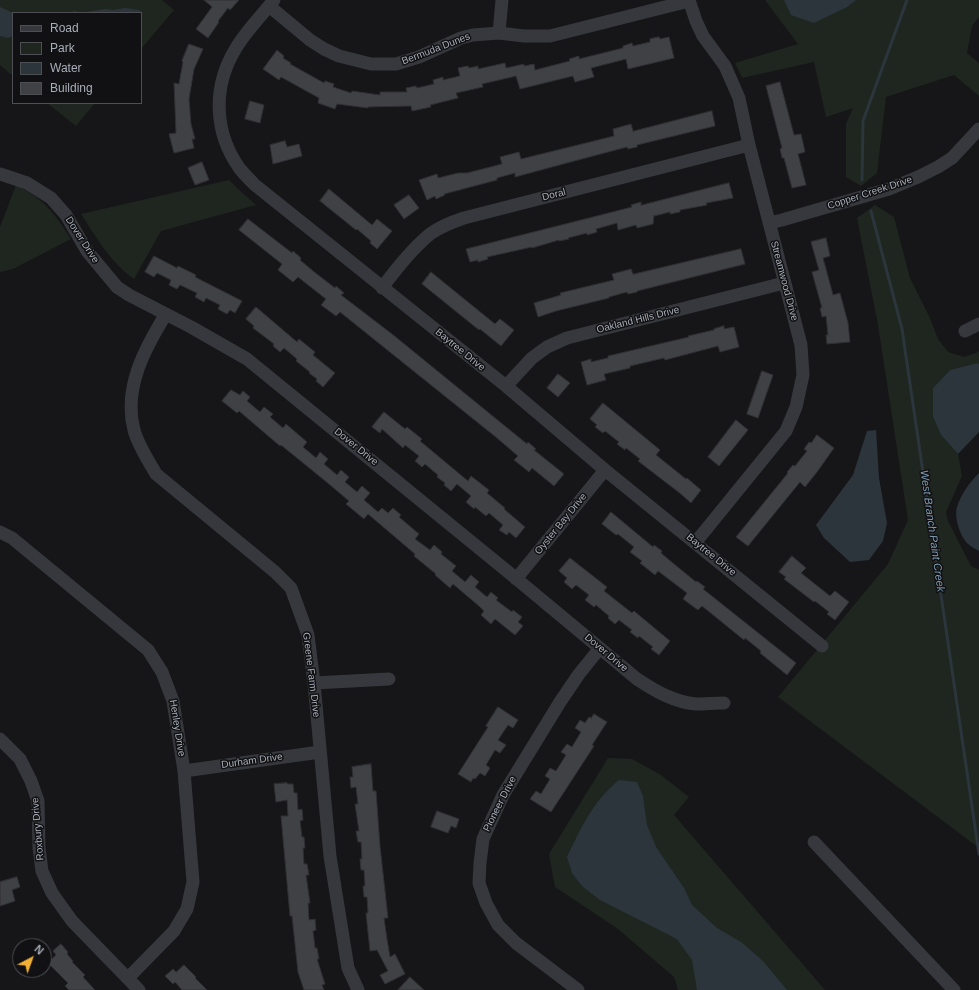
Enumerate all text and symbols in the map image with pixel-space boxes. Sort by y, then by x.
legend [12,12,142,104]
text: Road [50,21,79,35]
street label: Bermuda Dunes [400,30,472,68]
text: Park [50,41,75,55]
text: Water [50,61,82,75]
text: Building [50,81,93,95]
street label: Copper Creek Drive [826,174,914,212]
street label: Doral [541,186,567,204]
street label: Dover Drive [63,215,101,265]
street label: Streamwood Drive [768,240,800,322]
street label: Oakland Hills Drive [595,304,681,336]
street label: Baytree Drive [433,326,487,374]
street label: Dover Drive [332,426,380,468]
water label: West Branch Paint Creek [917,469,947,593]
street label: Oyster Bay Drive [533,491,589,557]
street label: Baytree Drive [684,531,738,579]
street label: Dover Drive [582,631,630,675]
street label: Greene Farm Drive [300,632,322,718]
street label: Henley Drive [167,699,187,757]
street label: Durham Drive [221,751,283,771]
street label: Pioneer Drive [481,774,519,834]
street label: Roxbury Drive [29,797,47,861]
north arrow [12,938,52,978]
text: N [32,943,46,957]

